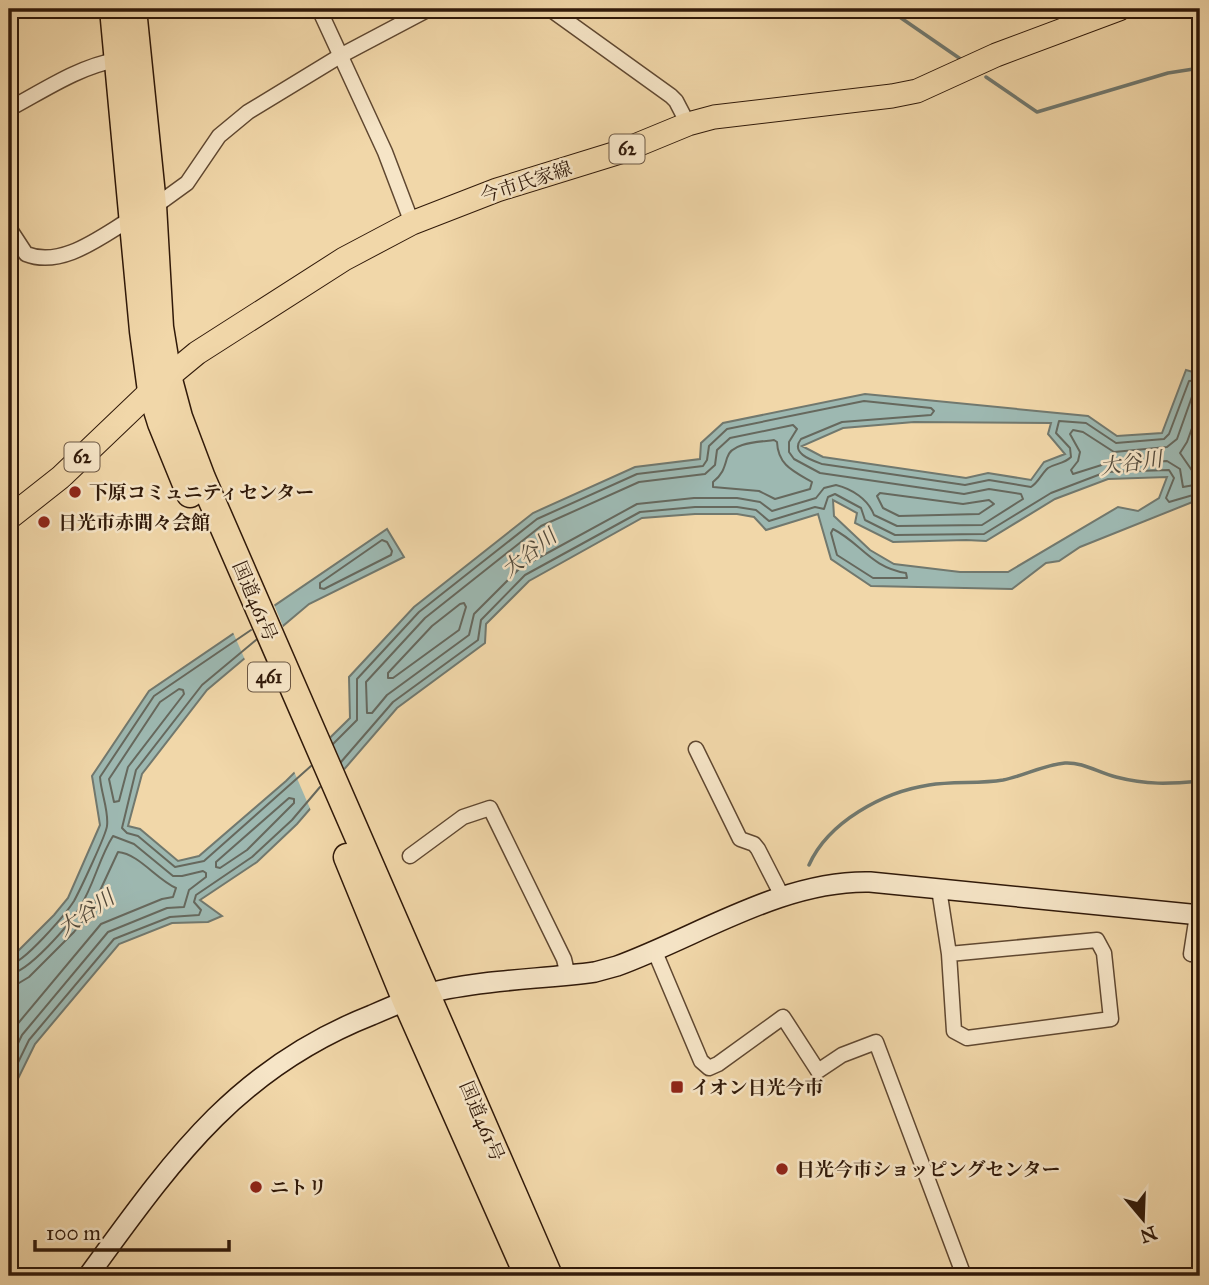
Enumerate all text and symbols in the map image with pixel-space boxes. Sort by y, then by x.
road number: 62 [610,134,644,164]
street label: 今市氏家線 [477,156,575,208]
road number: 62 [64,443,100,472]
water label: 大谷川 [1098,445,1166,480]
place label: 下原コミュニティセンター [89,481,314,504]
marker: 下原コミュニティセンター [67,484,83,500]
place label: 日光市赤間々会館 [58,511,210,534]
marker: 日光市赤間々会館 [36,514,52,530]
water label: 大谷川 [496,522,563,583]
street label: 国道461号 [228,558,282,644]
road number: 461 [248,662,290,692]
water label: 大谷川 [53,883,121,941]
place label: イオン日光今市 [691,1076,823,1099]
street label: 国道461号 [455,1078,509,1164]
marker: イオン日光今市 [669,1079,685,1095]
place label: 日光今市ショッピングセンター [796,1158,1060,1181]
marker: 日光今市ショッピングセンター [774,1161,790,1177]
place label: ニトリ [270,1176,327,1199]
marker: ニトリ [248,1179,264,1195]
north arrow [1108,1184,1178,1254]
scale bar [35,1208,229,1252]
text: 100 m [46,1220,101,1246]
text: N [1137,1221,1160,1248]

